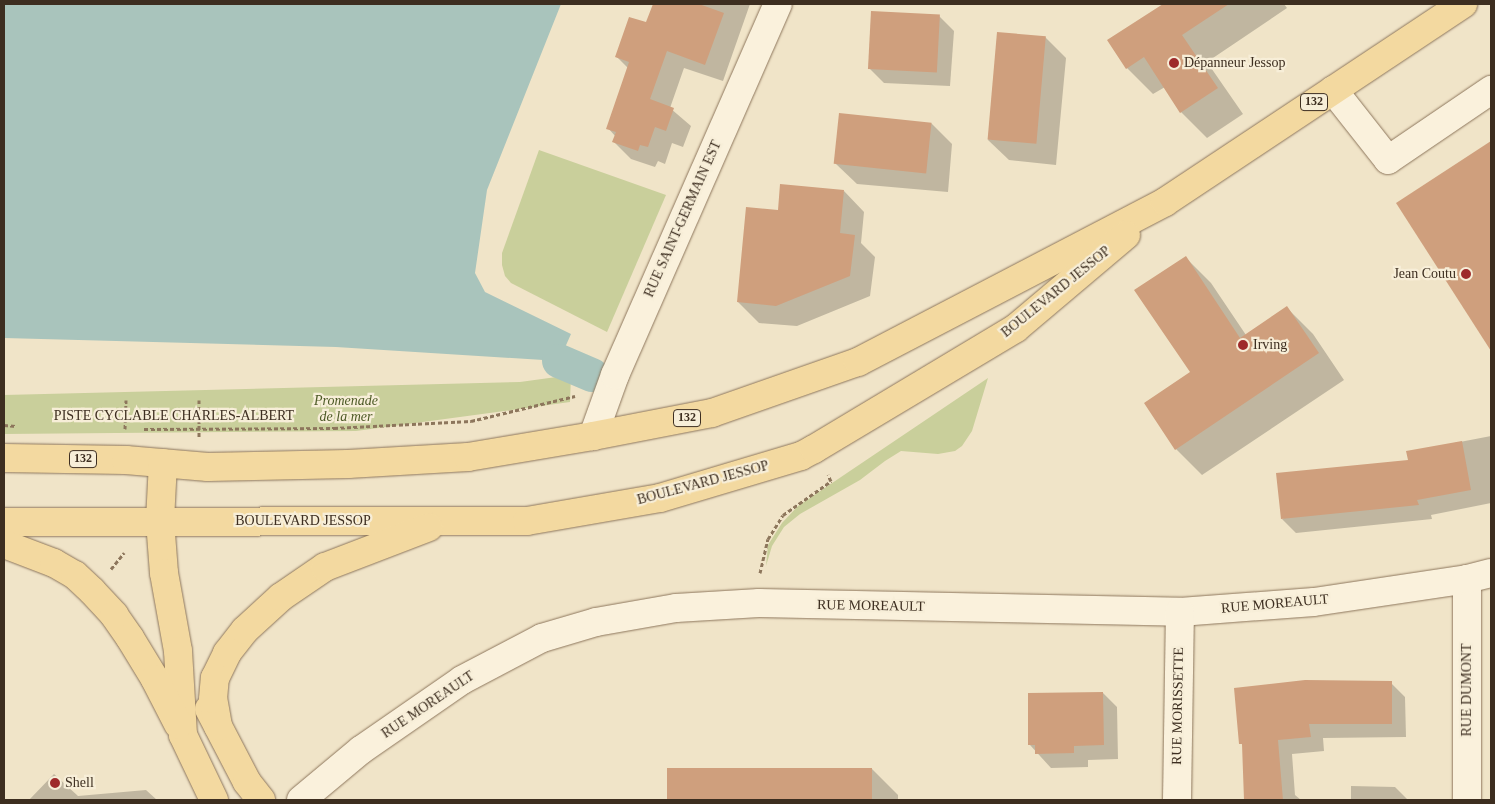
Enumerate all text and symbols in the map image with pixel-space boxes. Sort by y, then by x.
place label: Dépanneur Jessop [1184,55,1285,71]
marker: Dépanneur Jessop [1168,57,1180,69]
road number: 132 [1299,92,1329,111]
street label: RUE SAINT-GERMAIN EST [641,138,725,300]
street label: BOULEVARD JESSOP [998,243,1114,341]
place label: Jean Coutu [1393,266,1456,282]
marker: Jean Coutu [1460,268,1472,280]
place label: Irving [1253,337,1287,353]
marker: Irving [1237,339,1249,351]
park label: Promenade de la mer [314,393,378,426]
street label: PISTE CYCLABLE CHARLES-ALBERT [54,408,294,424]
road number: 132 [672,408,702,428]
road number: 132 [68,449,98,468]
street label: BOULEVARD JESSOP [635,457,771,509]
street label: BOULEVARD JESSOP [235,513,371,529]
street label: RUE MOREAULT [1220,591,1330,617]
street label: RUE MOREAULT [817,597,925,615]
street label: RUE DUMONT [1459,644,1475,736]
street label: RUE MORISSETTE [1169,647,1187,765]
street label: RUE MOREAULT [379,668,477,742]
place label: Shell [65,775,94,791]
marker: Shell [49,777,61,789]

